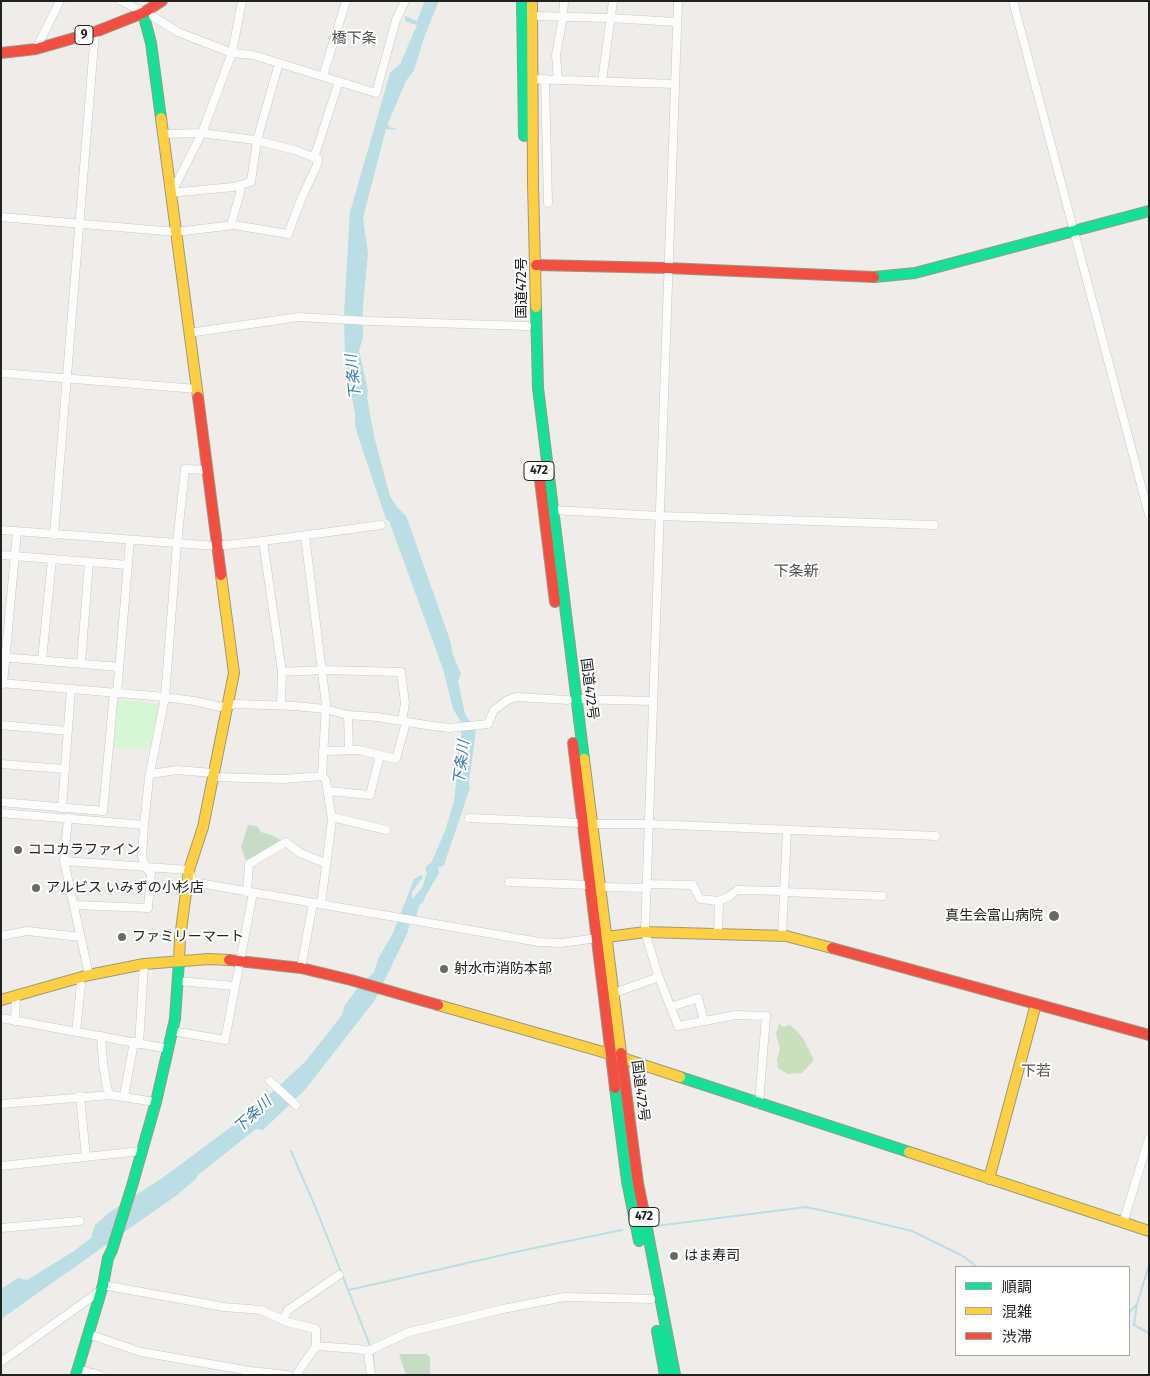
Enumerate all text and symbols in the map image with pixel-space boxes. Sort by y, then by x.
road number: 9 [75,26,93,44]
district label: 橋下条 [332,30,376,48]
street label: 国道472号 [514,257,530,319]
water label: 下条川 [343,354,365,400]
road number: 472 [524,462,554,481]
district label: 下条新 [774,563,818,581]
street label: 国道472号 [577,657,601,721]
water label: 下条川 [450,740,474,786]
place label: ココカラファイン [28,842,140,858]
marker: ココカラファイン [12,844,24,856]
place label: アルビス いみずの小杉店 [46,880,204,896]
marker: アルビス いみずの小杉店 [30,882,42,894]
place label: 真生会富山病院 [945,908,1043,924]
marker: 真生会富山病院 [1047,909,1061,923]
place label: ファミリーマート [132,929,244,945]
marker: ファミリーマート [116,931,128,943]
place label: 射水市消防本部 [454,961,552,977]
marker: 射水市消防本部 [438,963,450,975]
street label: 国道472号 [628,1059,652,1123]
district label: 下若 [1021,1063,1051,1081]
water label: 下条川 [230,1093,276,1137]
road number: 472 [629,1208,659,1226]
place label: はま寿司 [684,1248,740,1264]
marker: はま寿司 [668,1250,680,1262]
legend [955,1266,1130,1356]
text: 順調 [1002,1278,1032,1296]
text: 混雑 [1002,1303,1032,1321]
text: 渋滞 [1002,1328,1032,1346]

